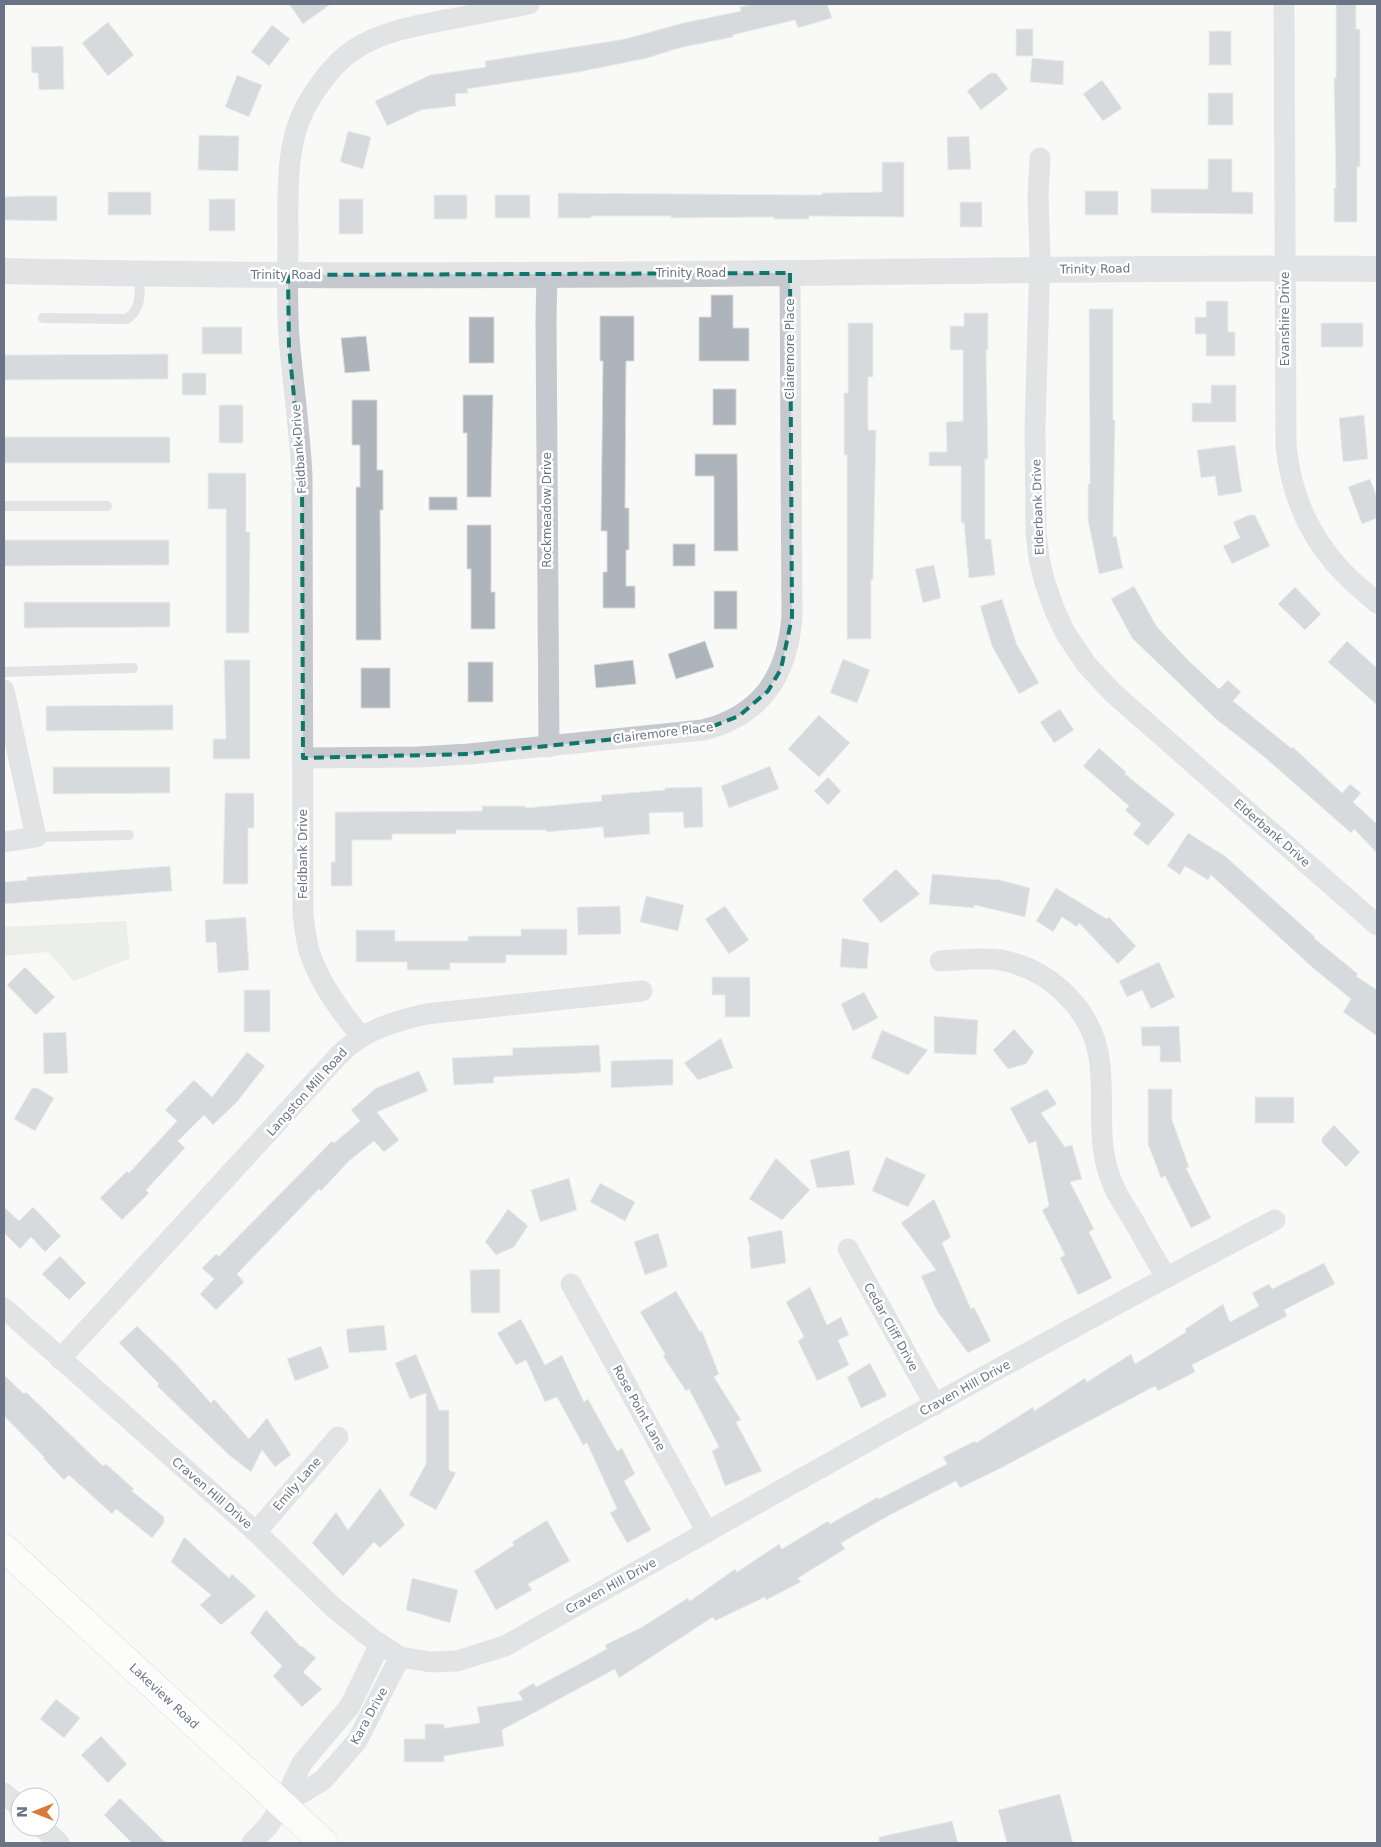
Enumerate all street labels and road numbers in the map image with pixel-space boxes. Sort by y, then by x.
street label: Trinity Road [1059,261,1130,277]
street label: Trinity Road [655,266,726,280]
street label: Trinity Road [250,268,321,282]
street label: Evanshire Drive [1278,272,1292,366]
street label: Clairemore Place [783,298,797,400]
street label: Feldbank Drive [289,404,309,494]
street label: Rockmeadow Drive [540,452,554,568]
street label: Elderbank Drive [1029,459,1047,555]
street label: Clairemore Place [612,720,714,746]
street label: Elderbank Drive [1231,796,1313,870]
street label: Feldbank Drive [296,809,310,899]
street label: Langston Mill Road [264,1045,350,1139]
street label: Cedar Cliff Drive [861,1280,921,1374]
street label: Craven Hill Drive [917,1357,1013,1419]
street label: Rose Point Lane [610,1363,668,1453]
street label: Craven Hill Drive [169,1454,255,1532]
street label: Emily Lane [270,1455,324,1513]
street label: Craven Hill Drive [563,1555,659,1617]
street label: Lakeview Road [126,1660,202,1732]
street label: Kara Drive [348,1685,390,1747]

